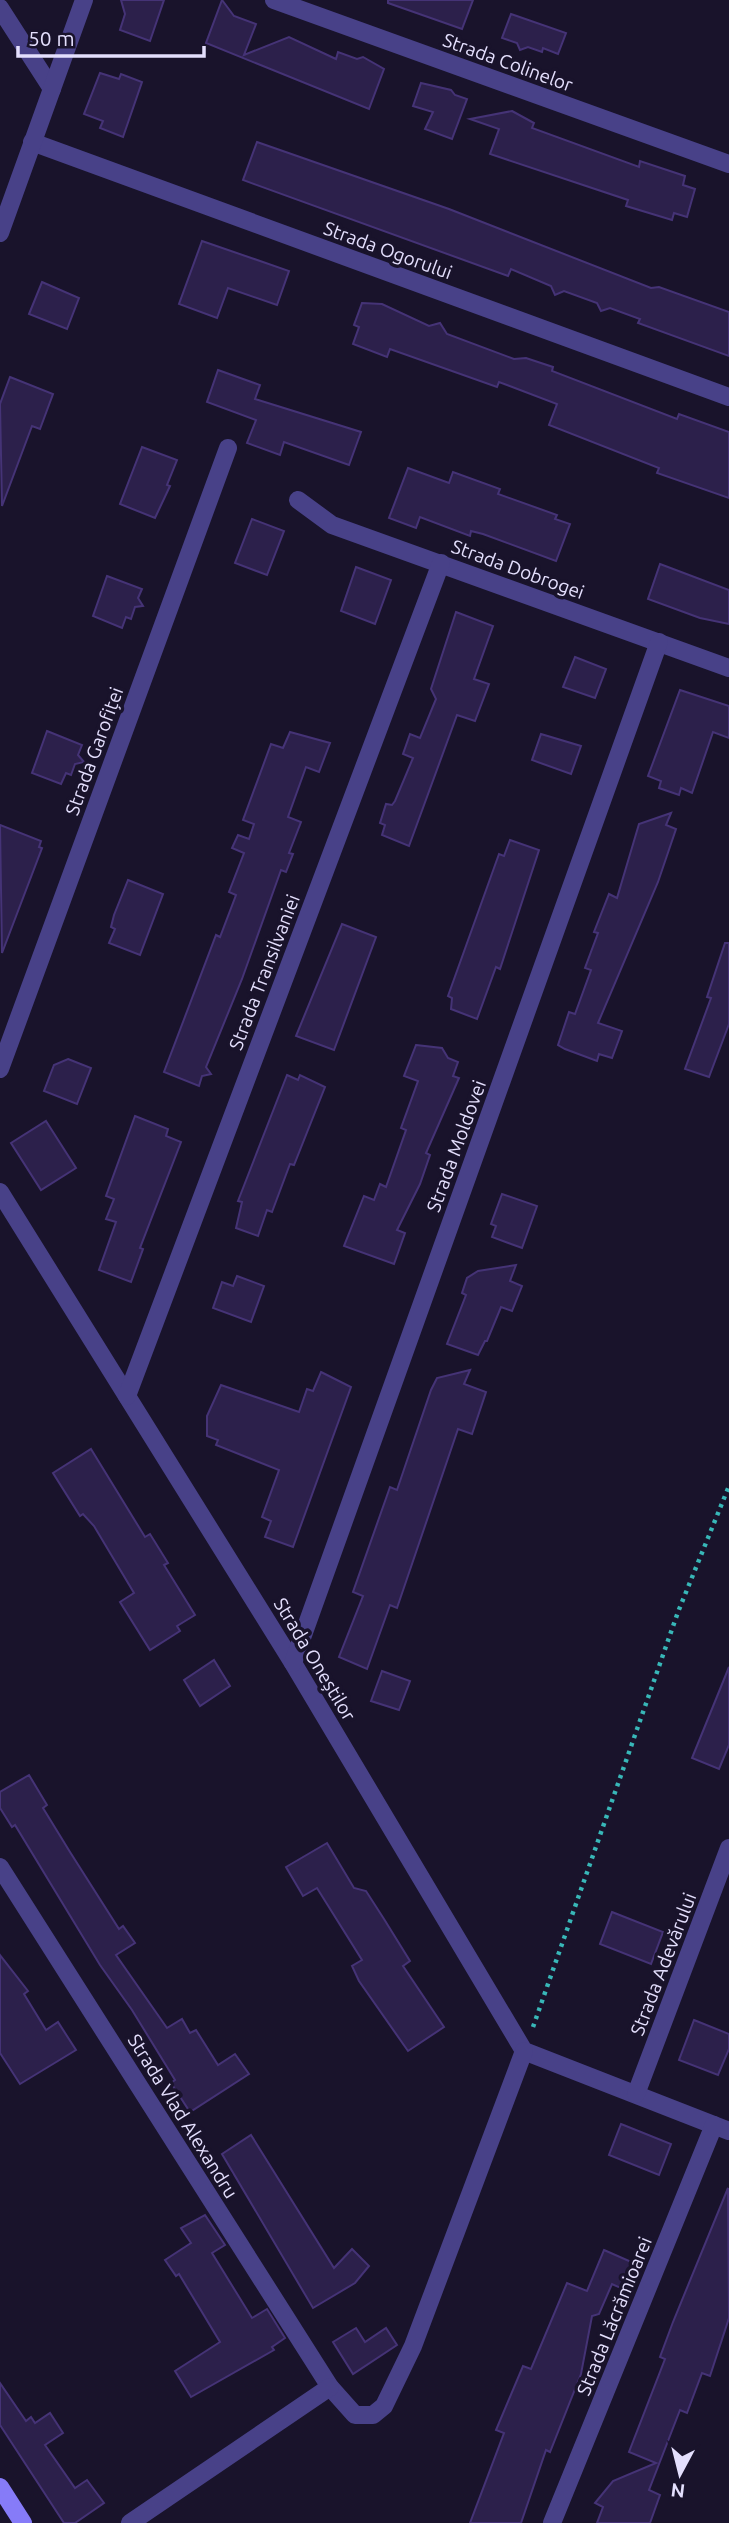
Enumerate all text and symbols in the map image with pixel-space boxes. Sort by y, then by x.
scale bar [18,14,203,58]
text: 50 m [28,26,75,50]
street label: Strada Colinelor [440,28,576,96]
street label: Strada Ogorului [321,217,455,283]
street label: Strada Dobrogei [449,535,587,603]
street label: Strada Garofiței [61,684,127,818]
street label: Strada Transilvaniei [224,891,304,1053]
street label: Strada Moldovei [422,1077,490,1215]
street label: Strada Oneștilor [270,1594,360,1724]
street label: Strada Adevărului [626,1890,700,2038]
street label: Strada Vlad Alexandru [124,2030,242,2202]
street label: Strada Lăcrămioarei [572,2234,656,2398]
north arrow [645,2439,715,2509]
text: N [670,2479,686,2503]

